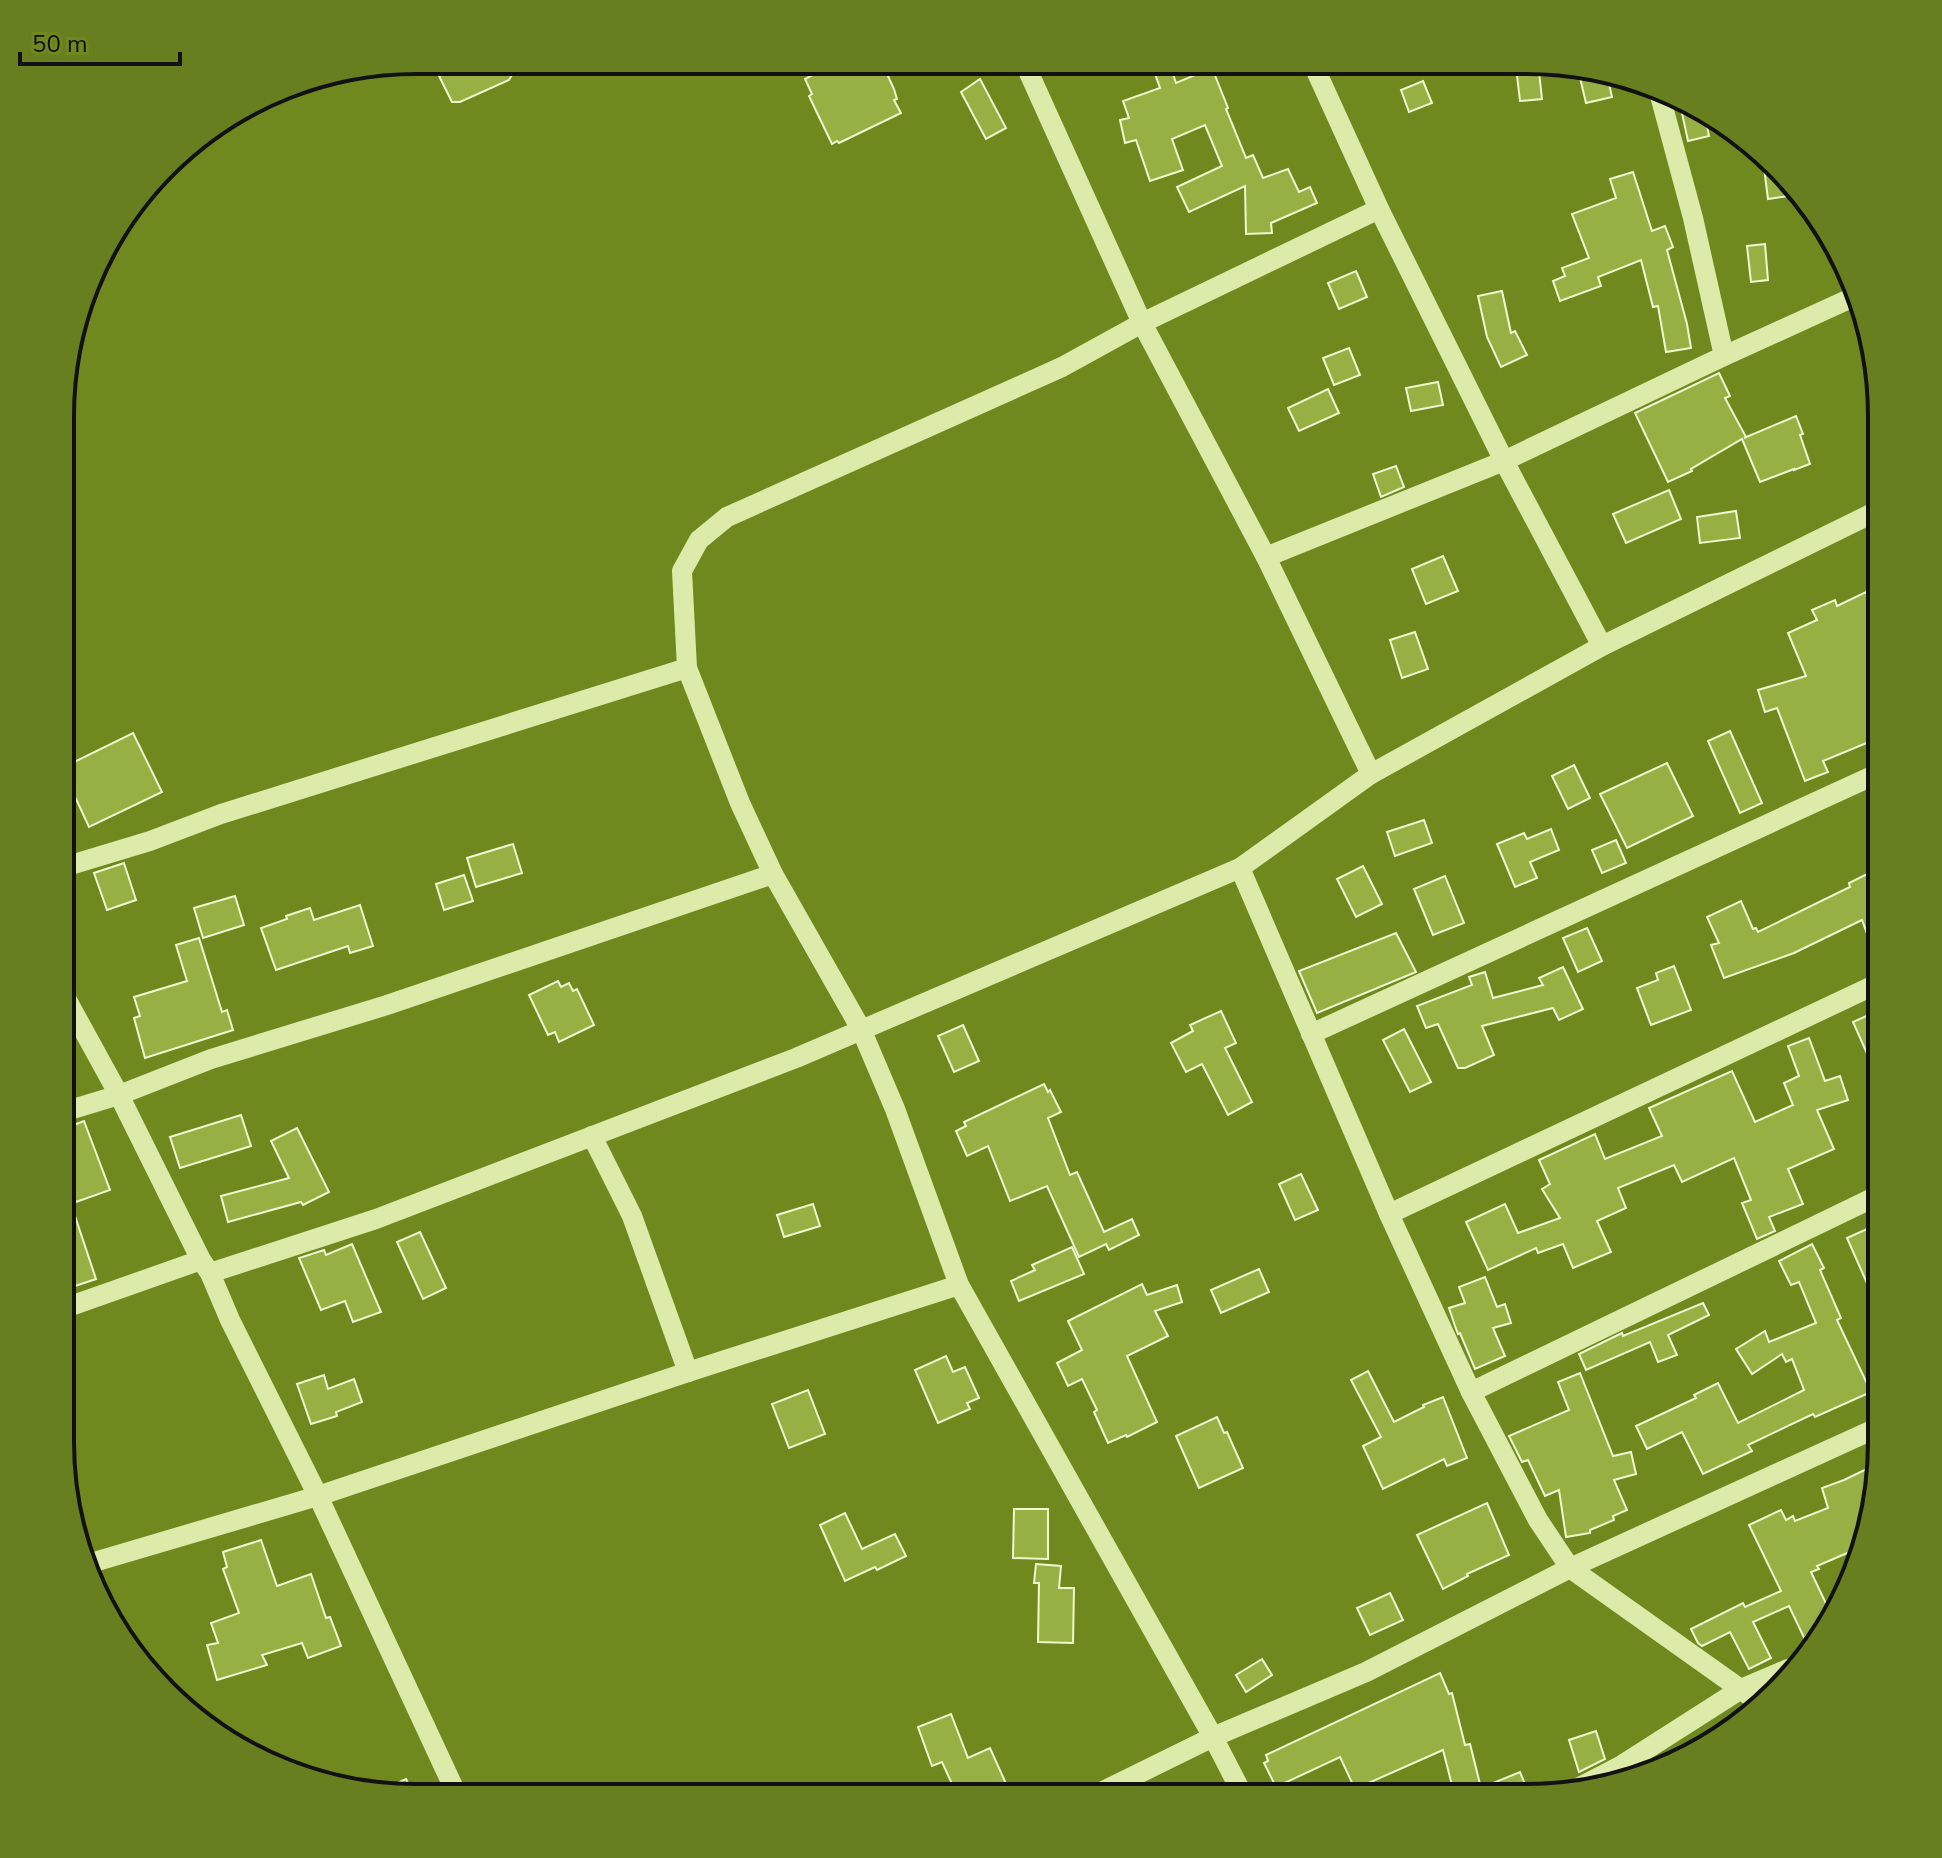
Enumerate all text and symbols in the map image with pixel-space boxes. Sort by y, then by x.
scale bar [20,16,180,66]
text: 50 m [32,28,88,60]

